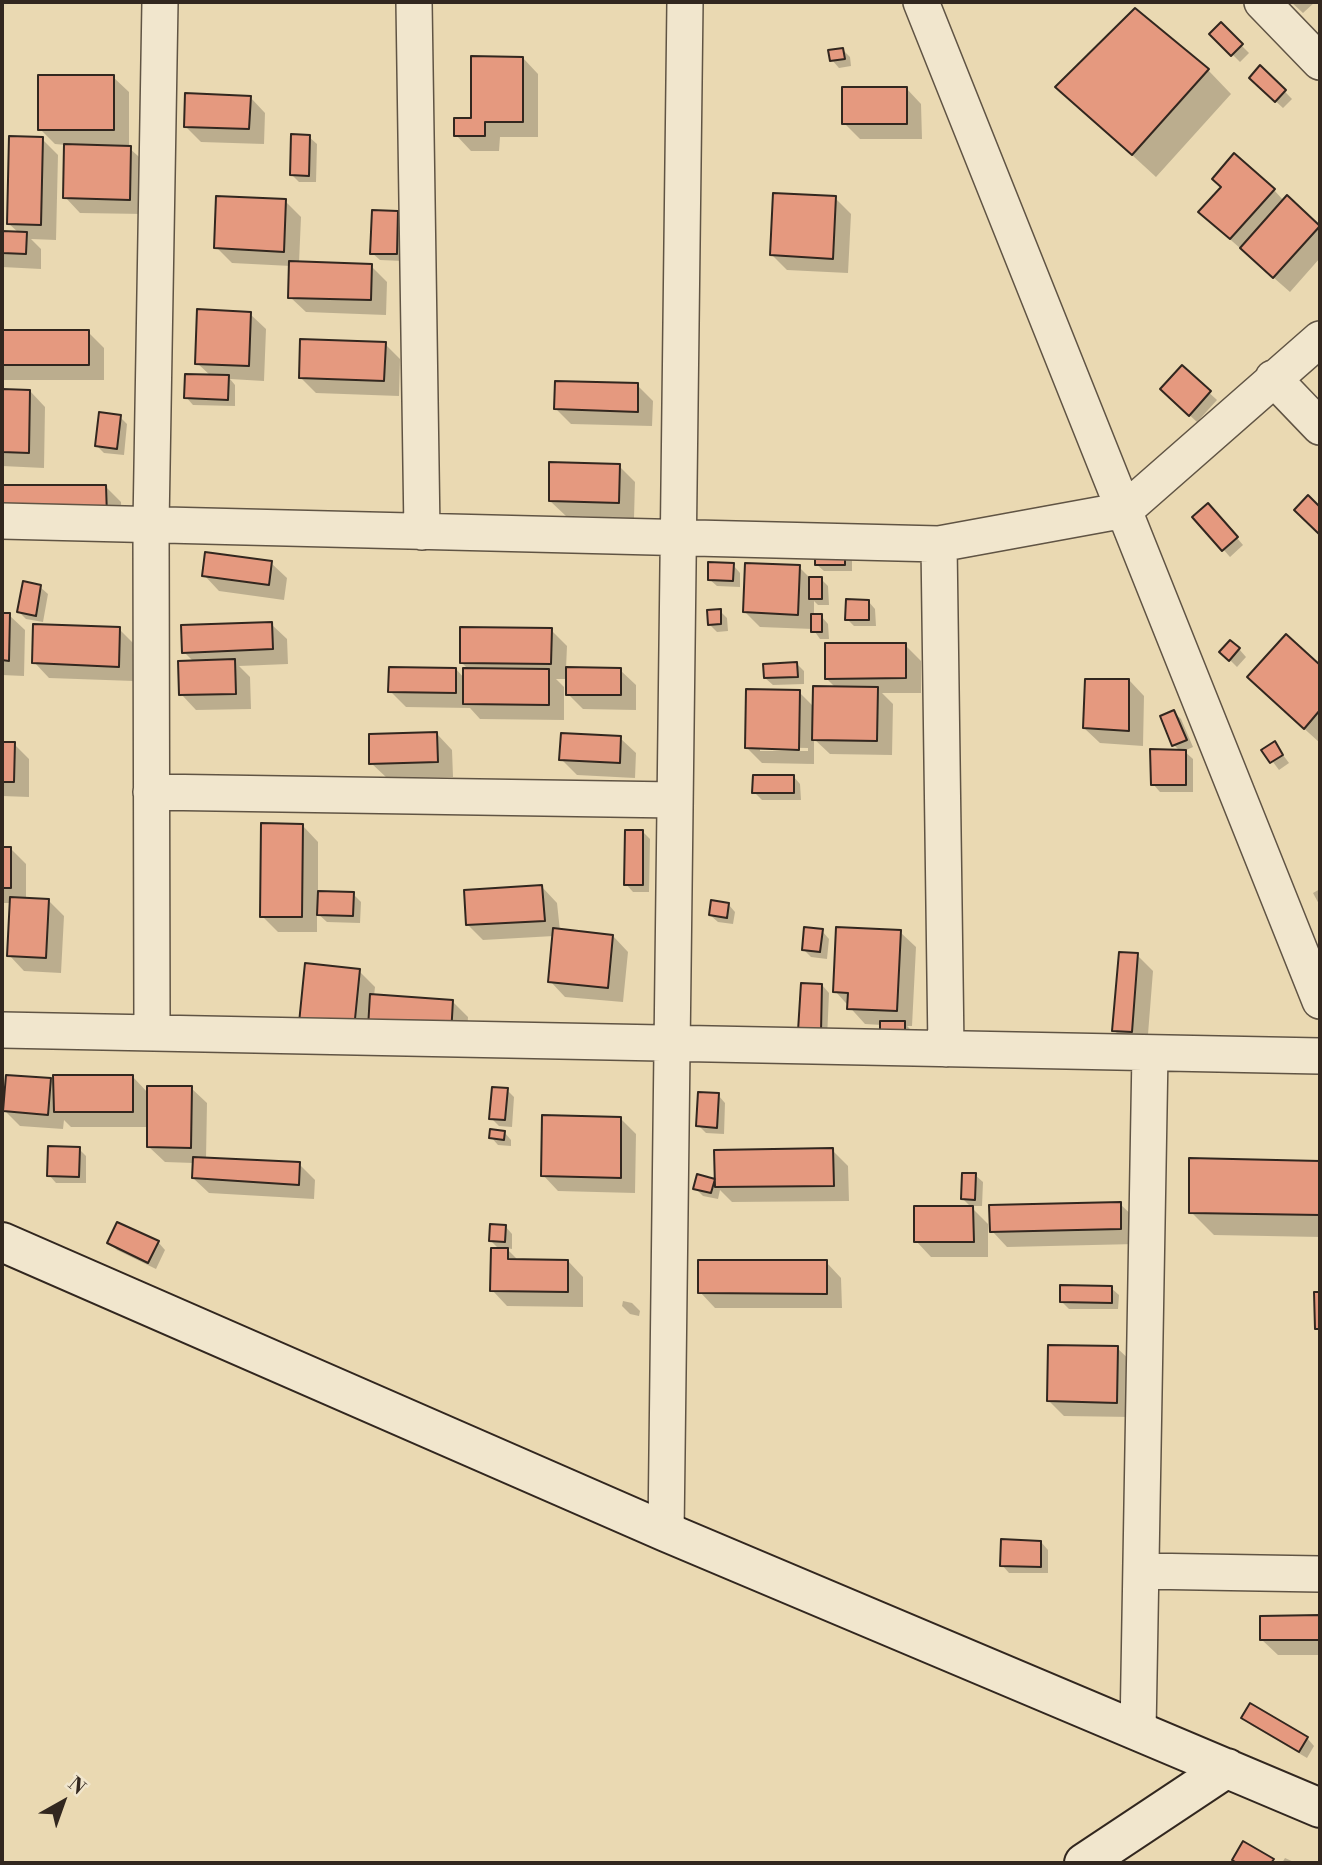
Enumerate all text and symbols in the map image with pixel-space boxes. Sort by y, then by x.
north arrow [28,1767,98,1837]
text: N [63,1772,90,1800]

